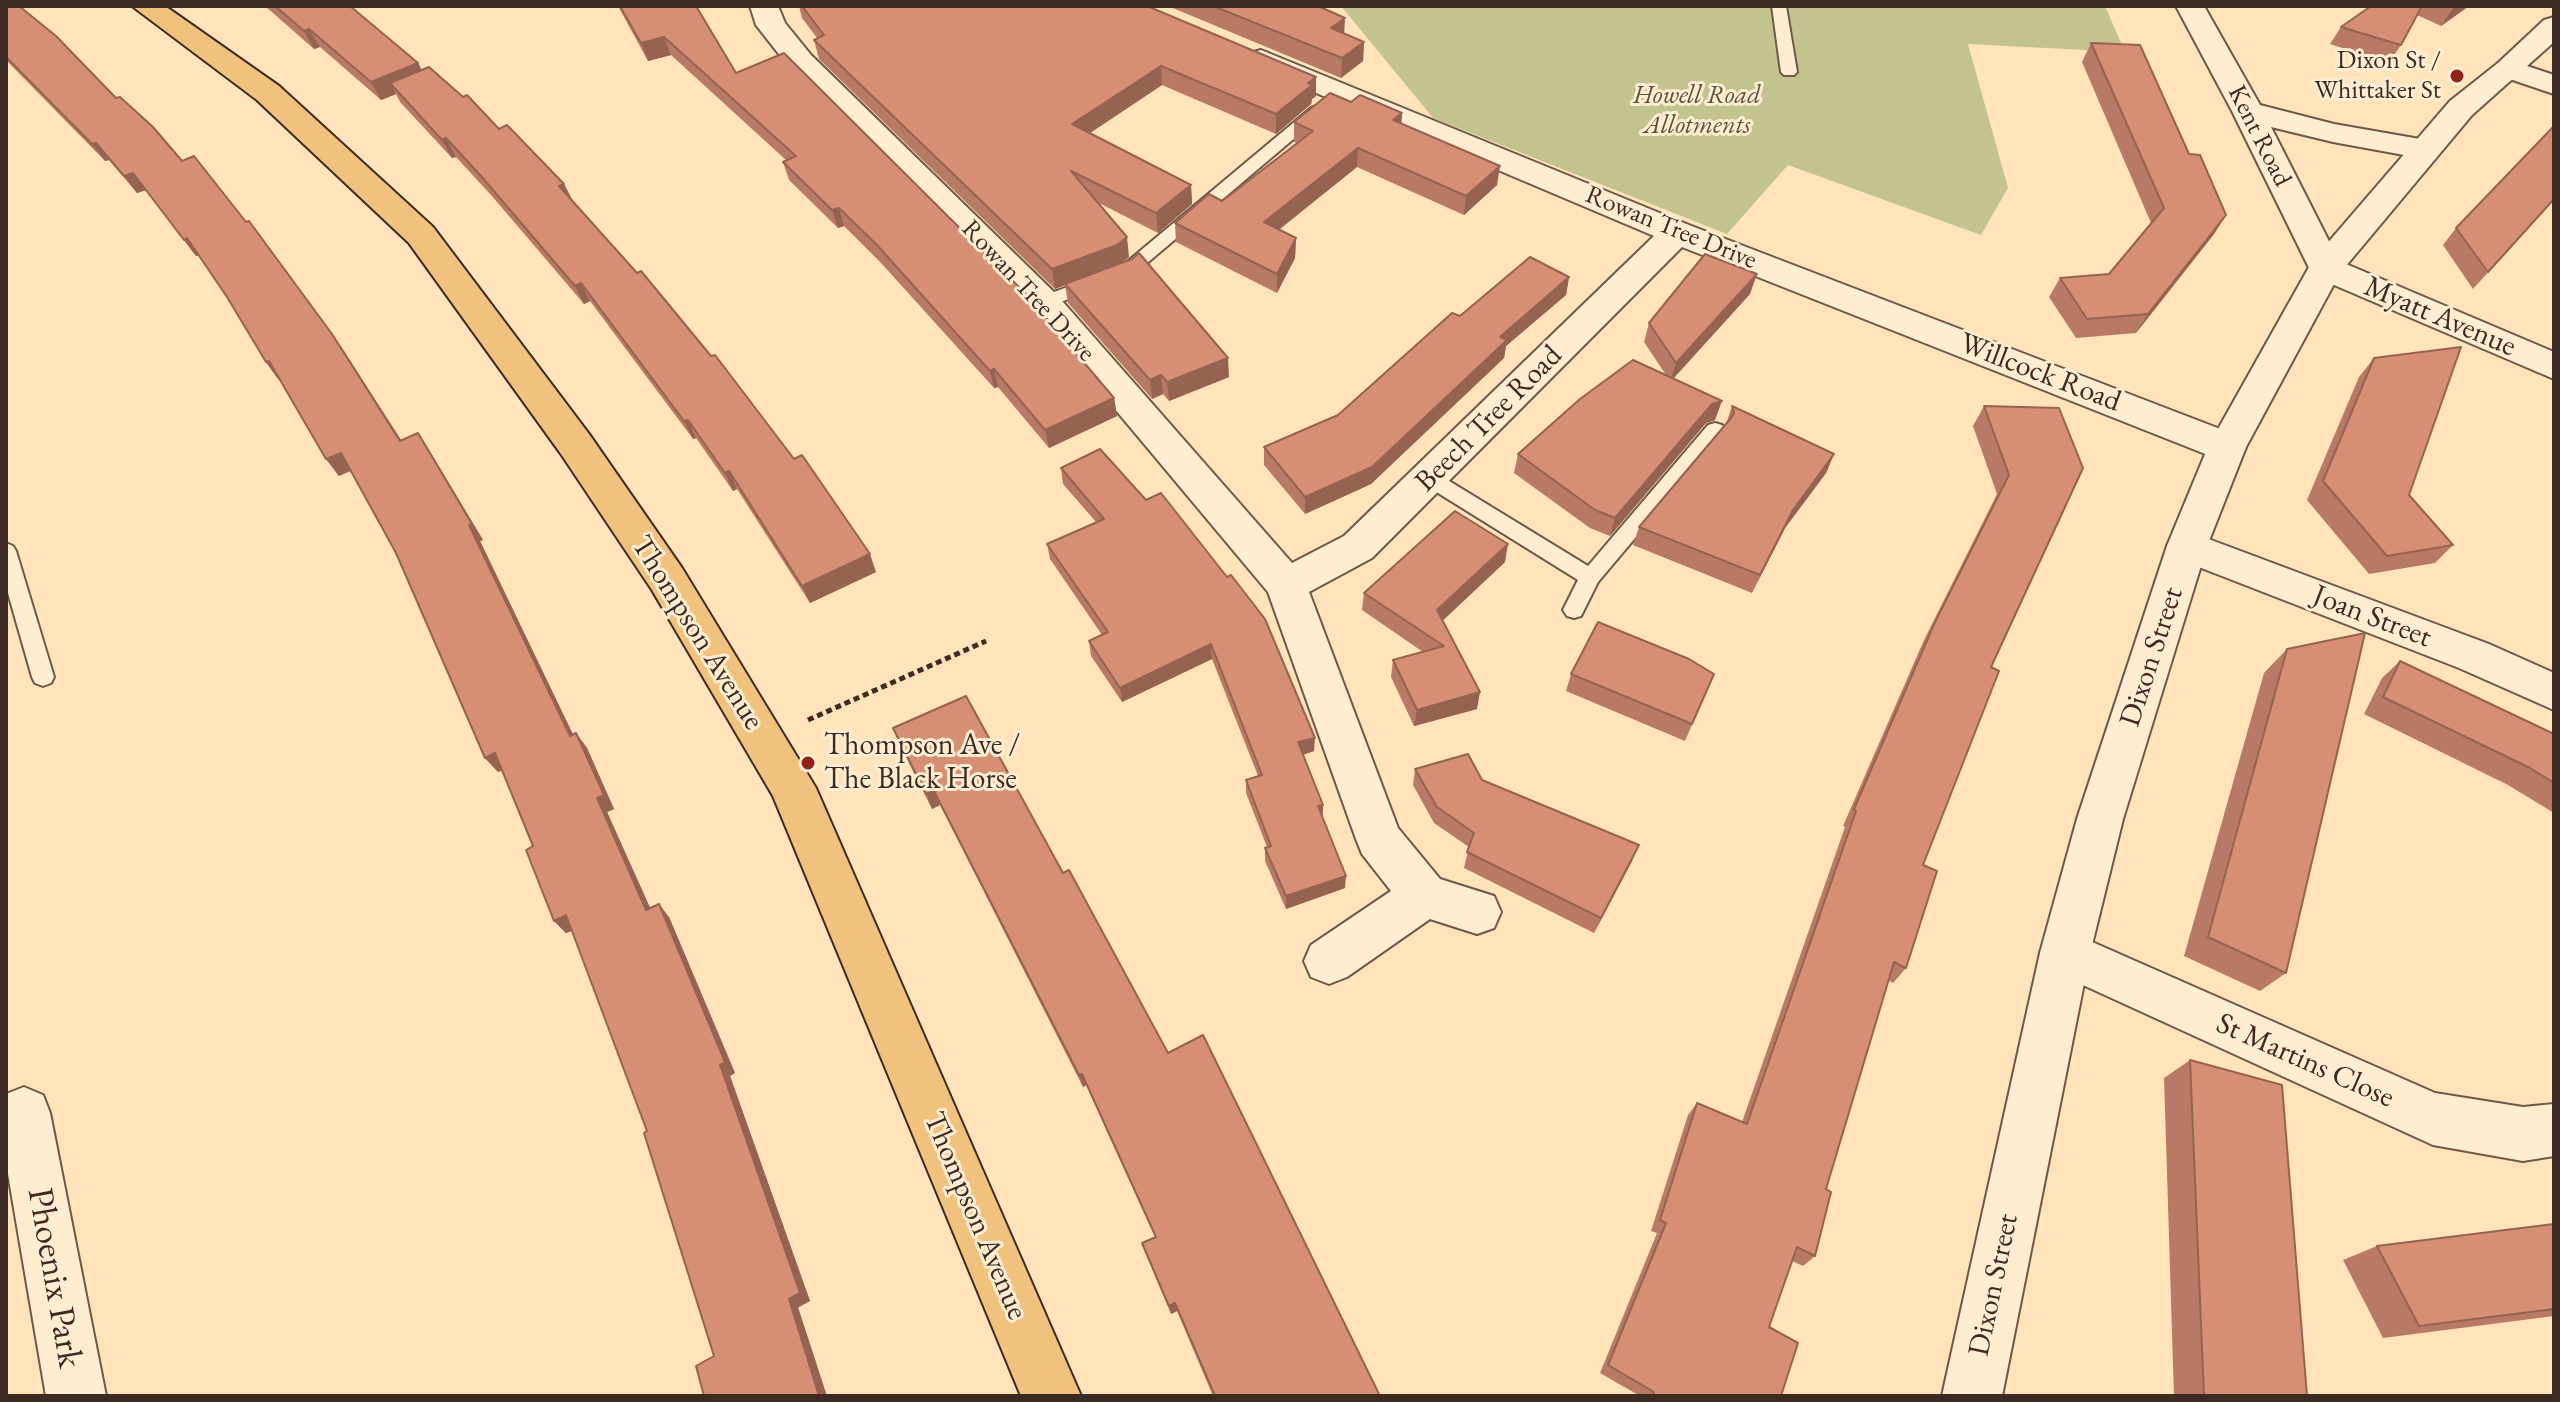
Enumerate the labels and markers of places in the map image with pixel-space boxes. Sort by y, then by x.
place label: Dixon St / Whittaker St [2314,45,2441,106]
marker: Dixon St / Whittaker St [2448,67,2466,85]
place label: Thompson Ave / The Black Horse [824,728,1020,798]
marker: Thompson Ave / The Black Horse [799,754,817,772]

